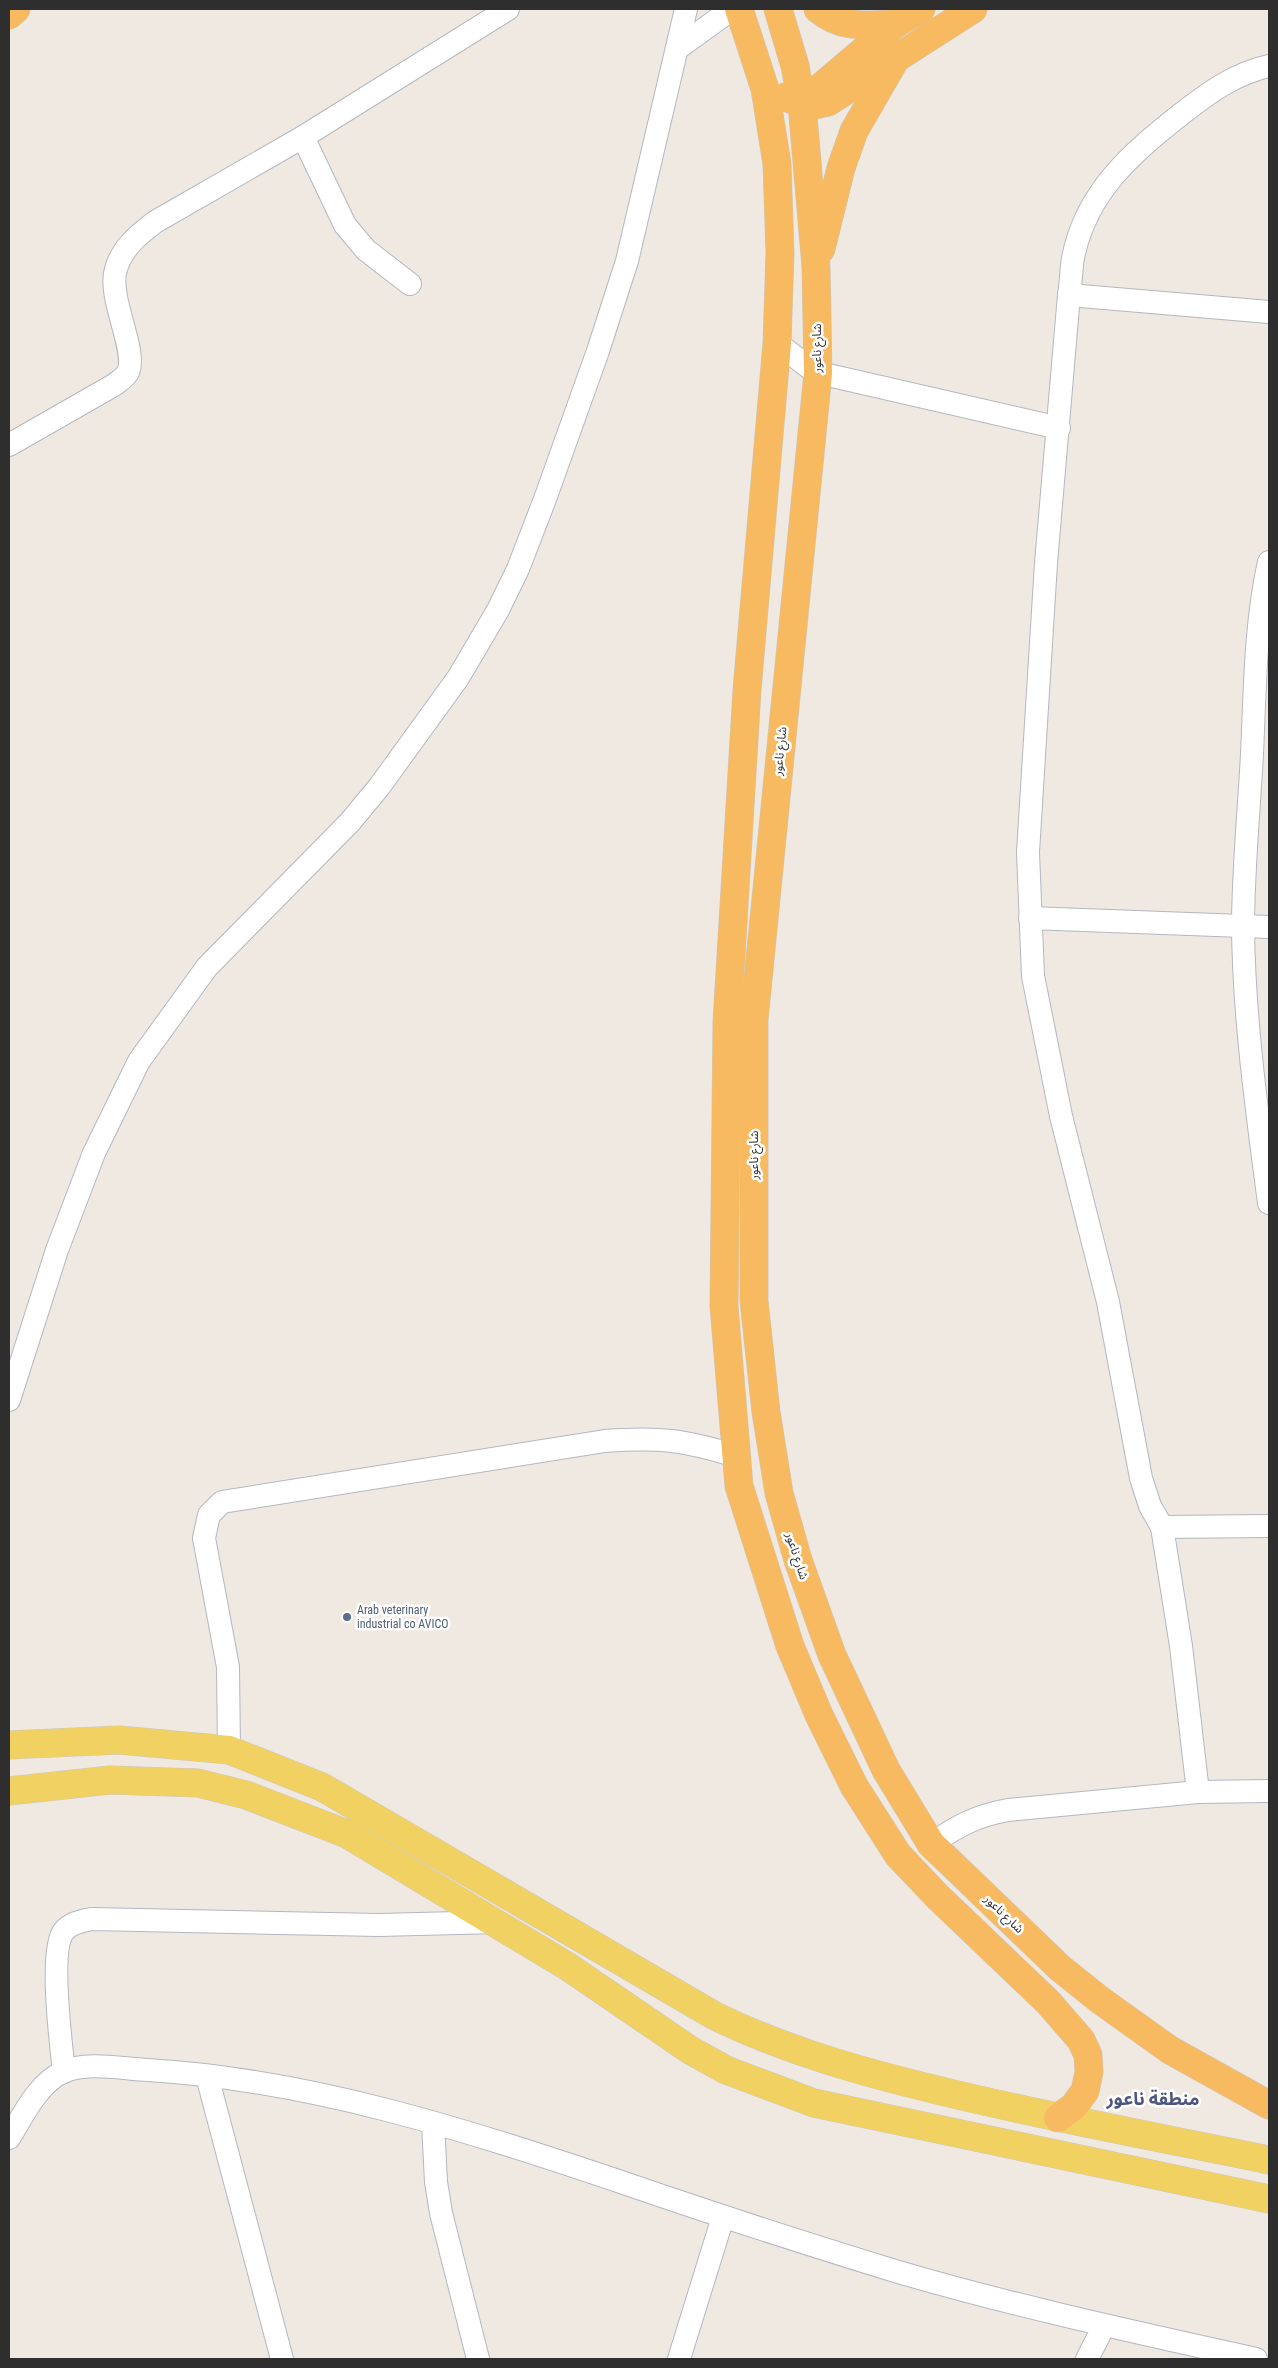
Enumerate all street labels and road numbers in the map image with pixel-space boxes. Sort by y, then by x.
street label: شارع ناعور [810,324,826,373]
street label: شارع ناعور [770,726,792,777]
street label: شارع ناعور [747,1131,763,1180]
street label: شارع ناعور [781,1530,811,1582]
street label: شارع ناعور [979,1891,1026,1937]

